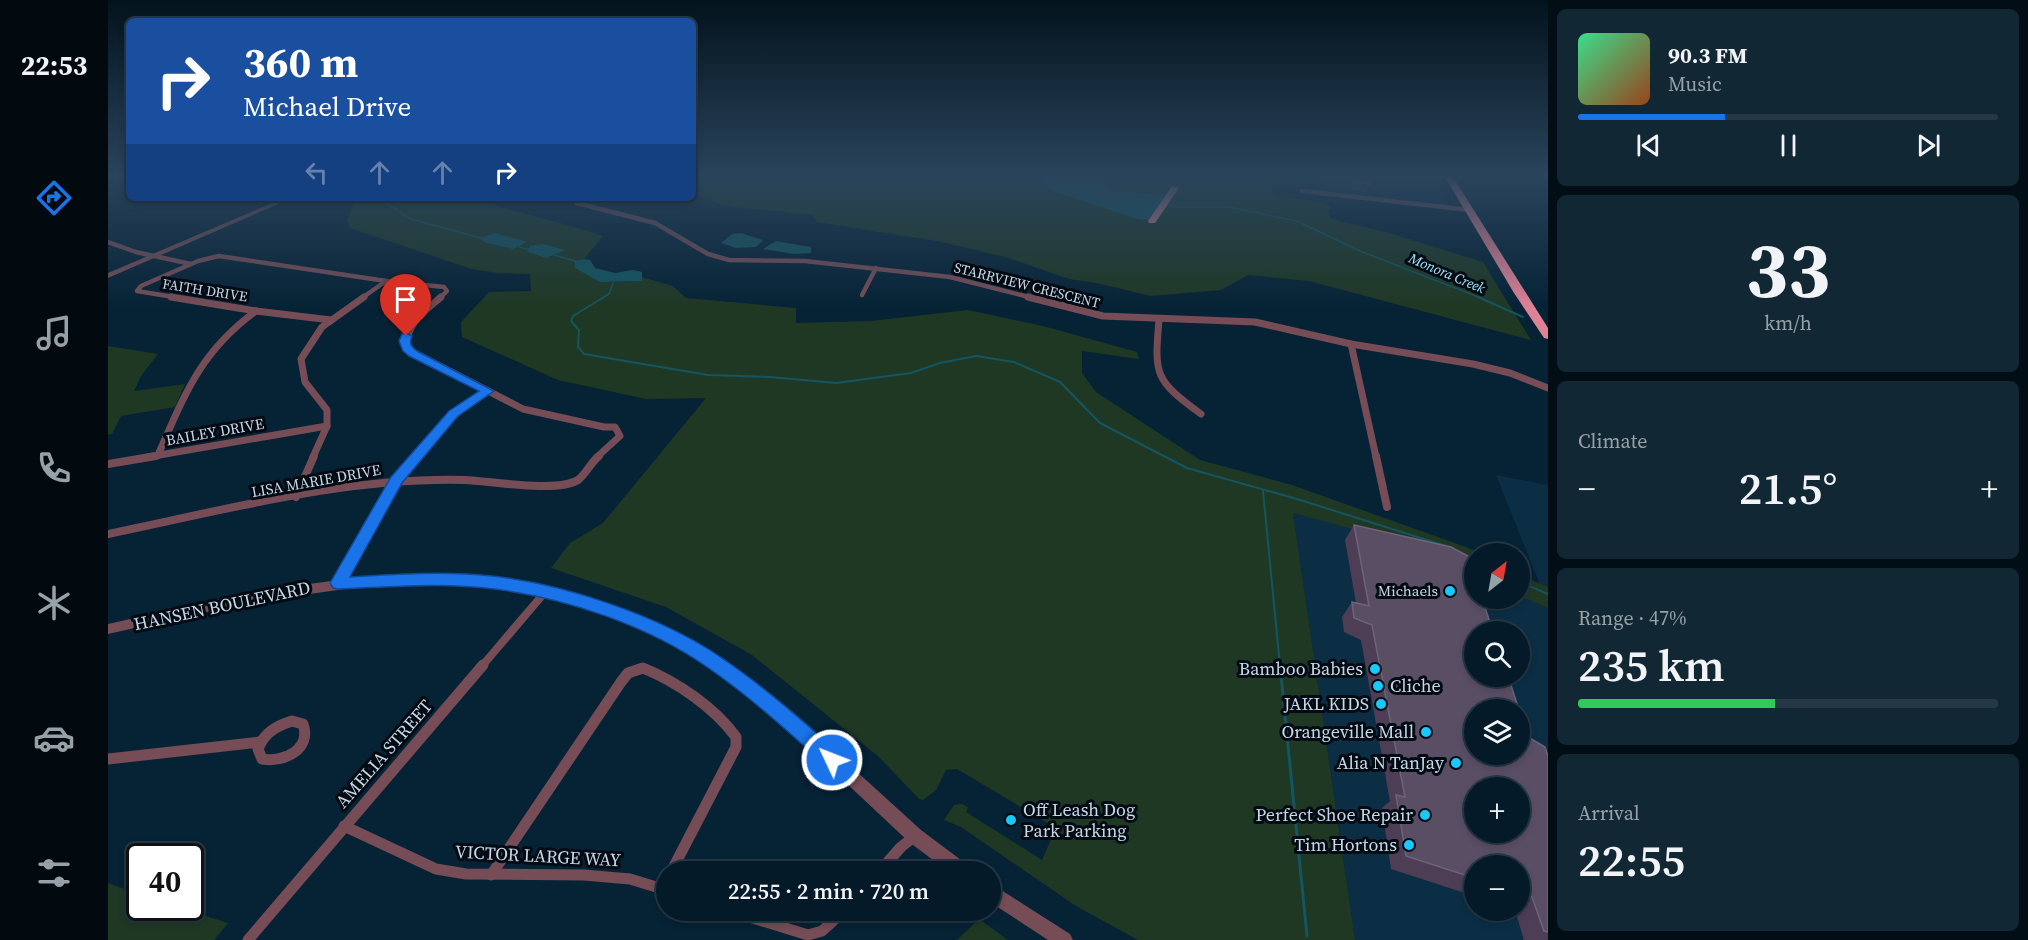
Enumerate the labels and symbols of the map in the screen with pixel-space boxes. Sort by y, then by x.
water label: Monora Creek [1405,248,1489,298]
street label: STARRVIEW CRESCENT [952,257,1103,313]
street label: FAITH DRIVE [161,273,249,307]
pin [380,274,431,336]
street label: BAILEY DRIVE [164,413,266,450]
street label: LISA MARIE DRIVE [250,459,382,502]
north arrow [1464,543,1530,609]
street label: HANSEN BOULEVARD [131,575,312,636]
place label: Michaels [1378,580,1438,601]
marker: Michaels [1443,584,1457,598]
place label: Bamboo Babies [1239,656,1363,681]
marker: Bamboo Babies [1368,662,1382,676]
place label: Cliche [1390,673,1441,698]
marker: Cliche [1371,679,1385,693]
place label: JAKL KIDS [1283,691,1369,716]
street label: AMELIA STREET [329,694,438,813]
marker: JAKL KIDS [1374,697,1388,711]
place label: Orangeville Mall [1281,719,1414,744]
marker: Orangeville Mall [1419,725,1433,739]
position arrow [800,728,864,792]
place label: Alia N TanJay [1337,750,1445,775]
marker: Alia N TanJay [1449,756,1463,770]
place label: Off Leash Dog Park Parking [1023,797,1135,843]
place label: Perfect Shoe Repair [1256,802,1413,827]
marker: Perfect Shoe Repair [1418,808,1432,822]
marker: Off Leash Dog Park Parking [1004,813,1018,827]
place label: Tim Hortons [1294,832,1397,857]
marker: Tim Hortons [1402,838,1416,852]
street label: VICTOR LARGE WAY [454,839,622,872]
speed limit sign: 40 [126,843,204,921]

